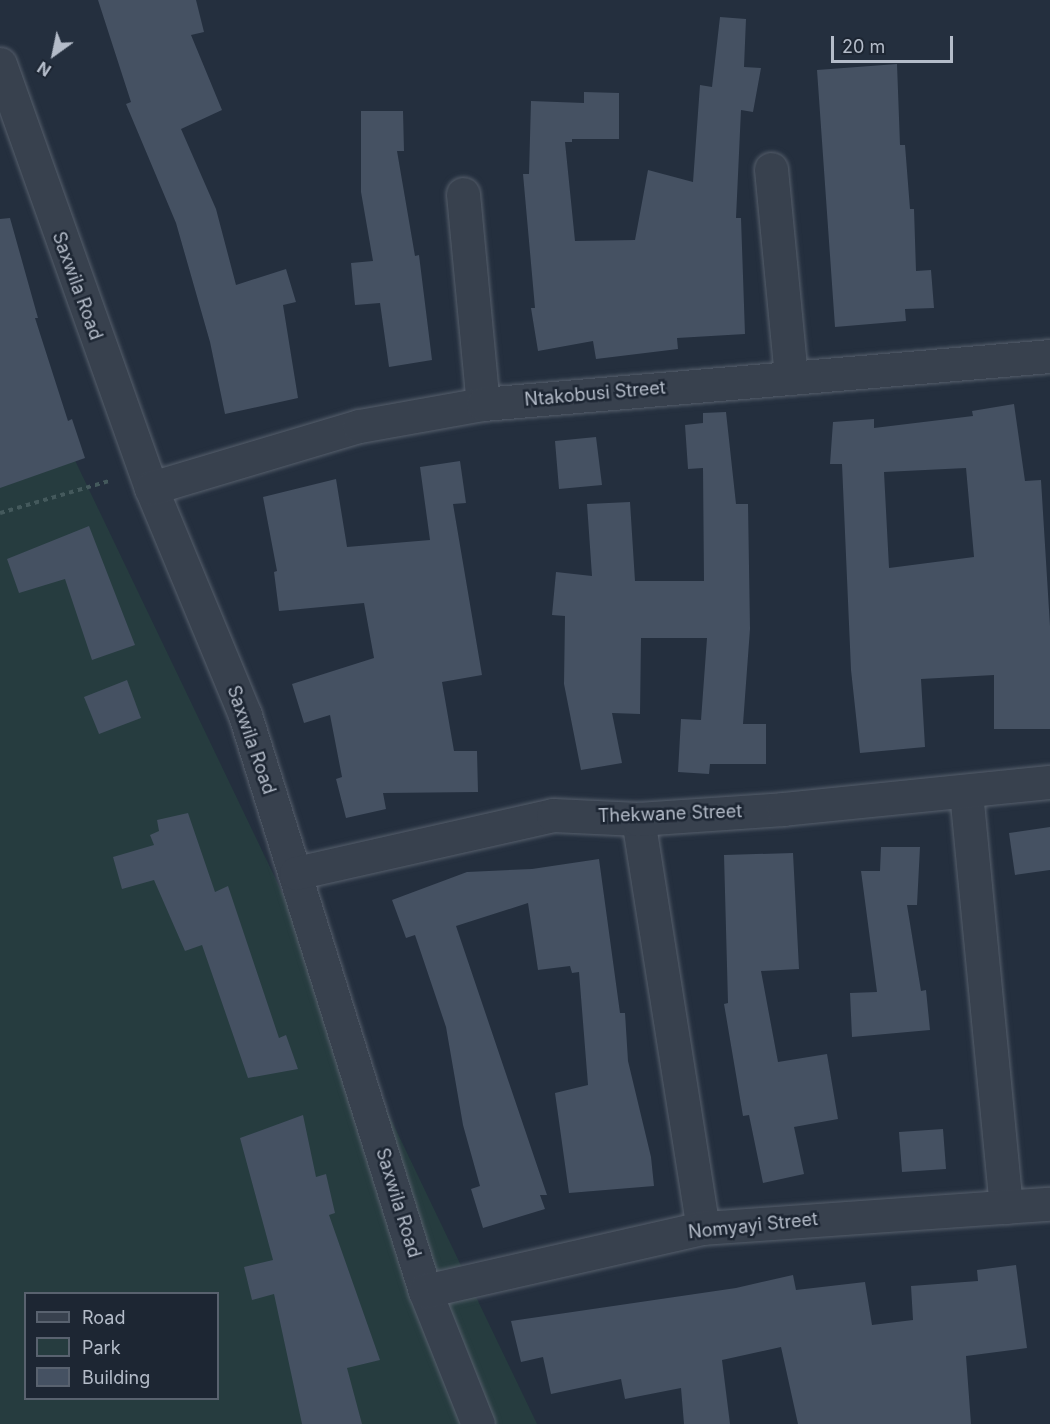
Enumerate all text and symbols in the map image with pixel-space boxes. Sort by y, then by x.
north arrow [24,24,84,84]
scale bar [834,24,956,62]
text: 20 m [842,36,885,57]
text: N [34,57,55,81]
street label: Saxwila Road [47,229,107,343]
street label: Ntakobusi Street [524,377,666,411]
street label: Saxwila Road [222,683,280,797]
street label: Thekwane Street [597,801,743,827]
street label: Saxwila Road [371,1146,425,1260]
street label: Nomyayi Street [687,1208,819,1244]
legend [24,1292,219,1400]
text: Road [82,1307,125,1328]
text: Park [82,1337,121,1358]
text: Building [82,1367,150,1388]

